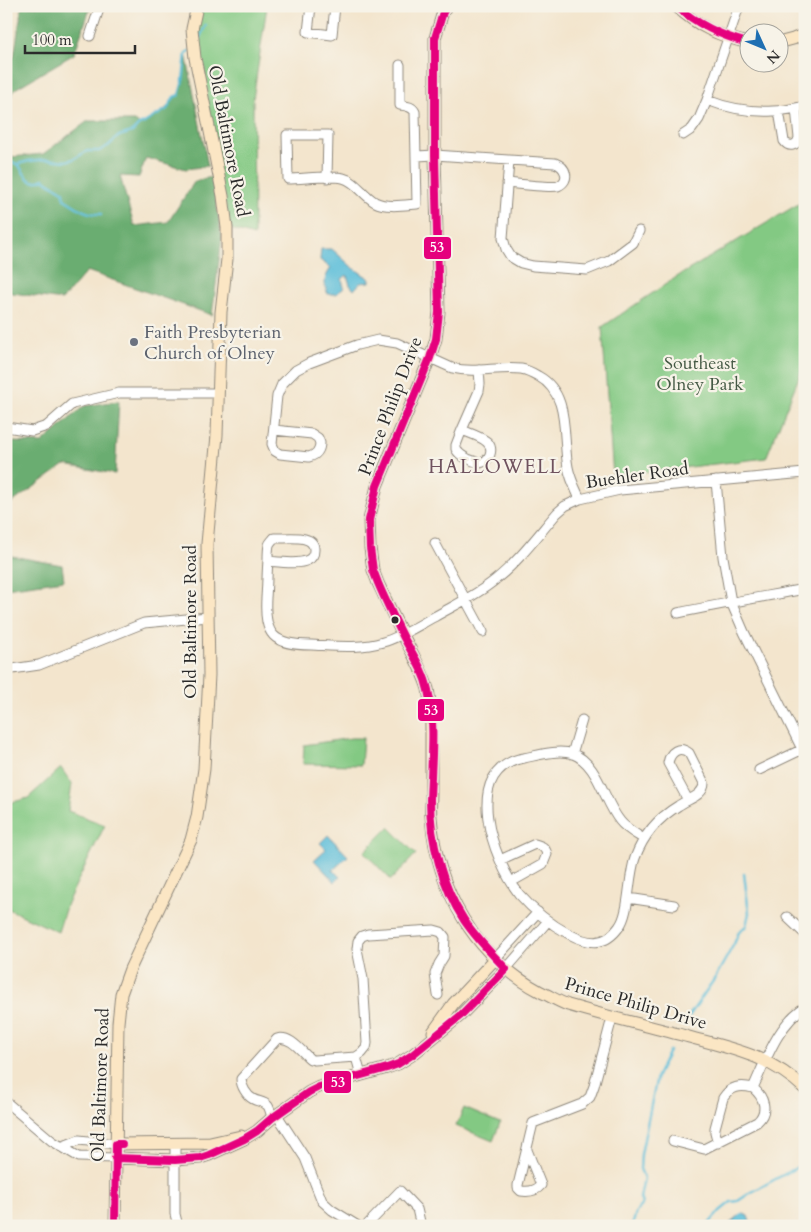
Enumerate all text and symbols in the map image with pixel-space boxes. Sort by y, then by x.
scale bar [25,22,135,54]
north arrow [738,22,788,72]
text: 100 m [32,30,72,50]
text: N [762,46,784,68]
street label: Old Baltimore Road [202,63,256,219]
line badge: 53 [423,236,452,260]
text: 53 [430,238,444,257]
place label: Faith Presbyterian Church of Olney [144,320,282,366]
street label: Prince Philip Drive [352,333,428,479]
marker: Faith Presbyterian Church of Olney [128,336,140,348]
park label: Southeast Olney Park [656,351,744,397]
district label: HALLOWELL [428,454,562,480]
street label: Buehler Road [584,456,691,495]
street label: Old Baltimore Road [178,545,203,699]
unlabelled marker [390,615,400,625]
line badge: 53 [417,698,445,722]
text: 53 [424,701,438,720]
street label: Prince Philip Drive [562,971,710,1036]
street label: Old Baltimore Road [85,1007,116,1162]
line badge: 53 [323,1070,352,1094]
text: 53 [331,1073,345,1092]

